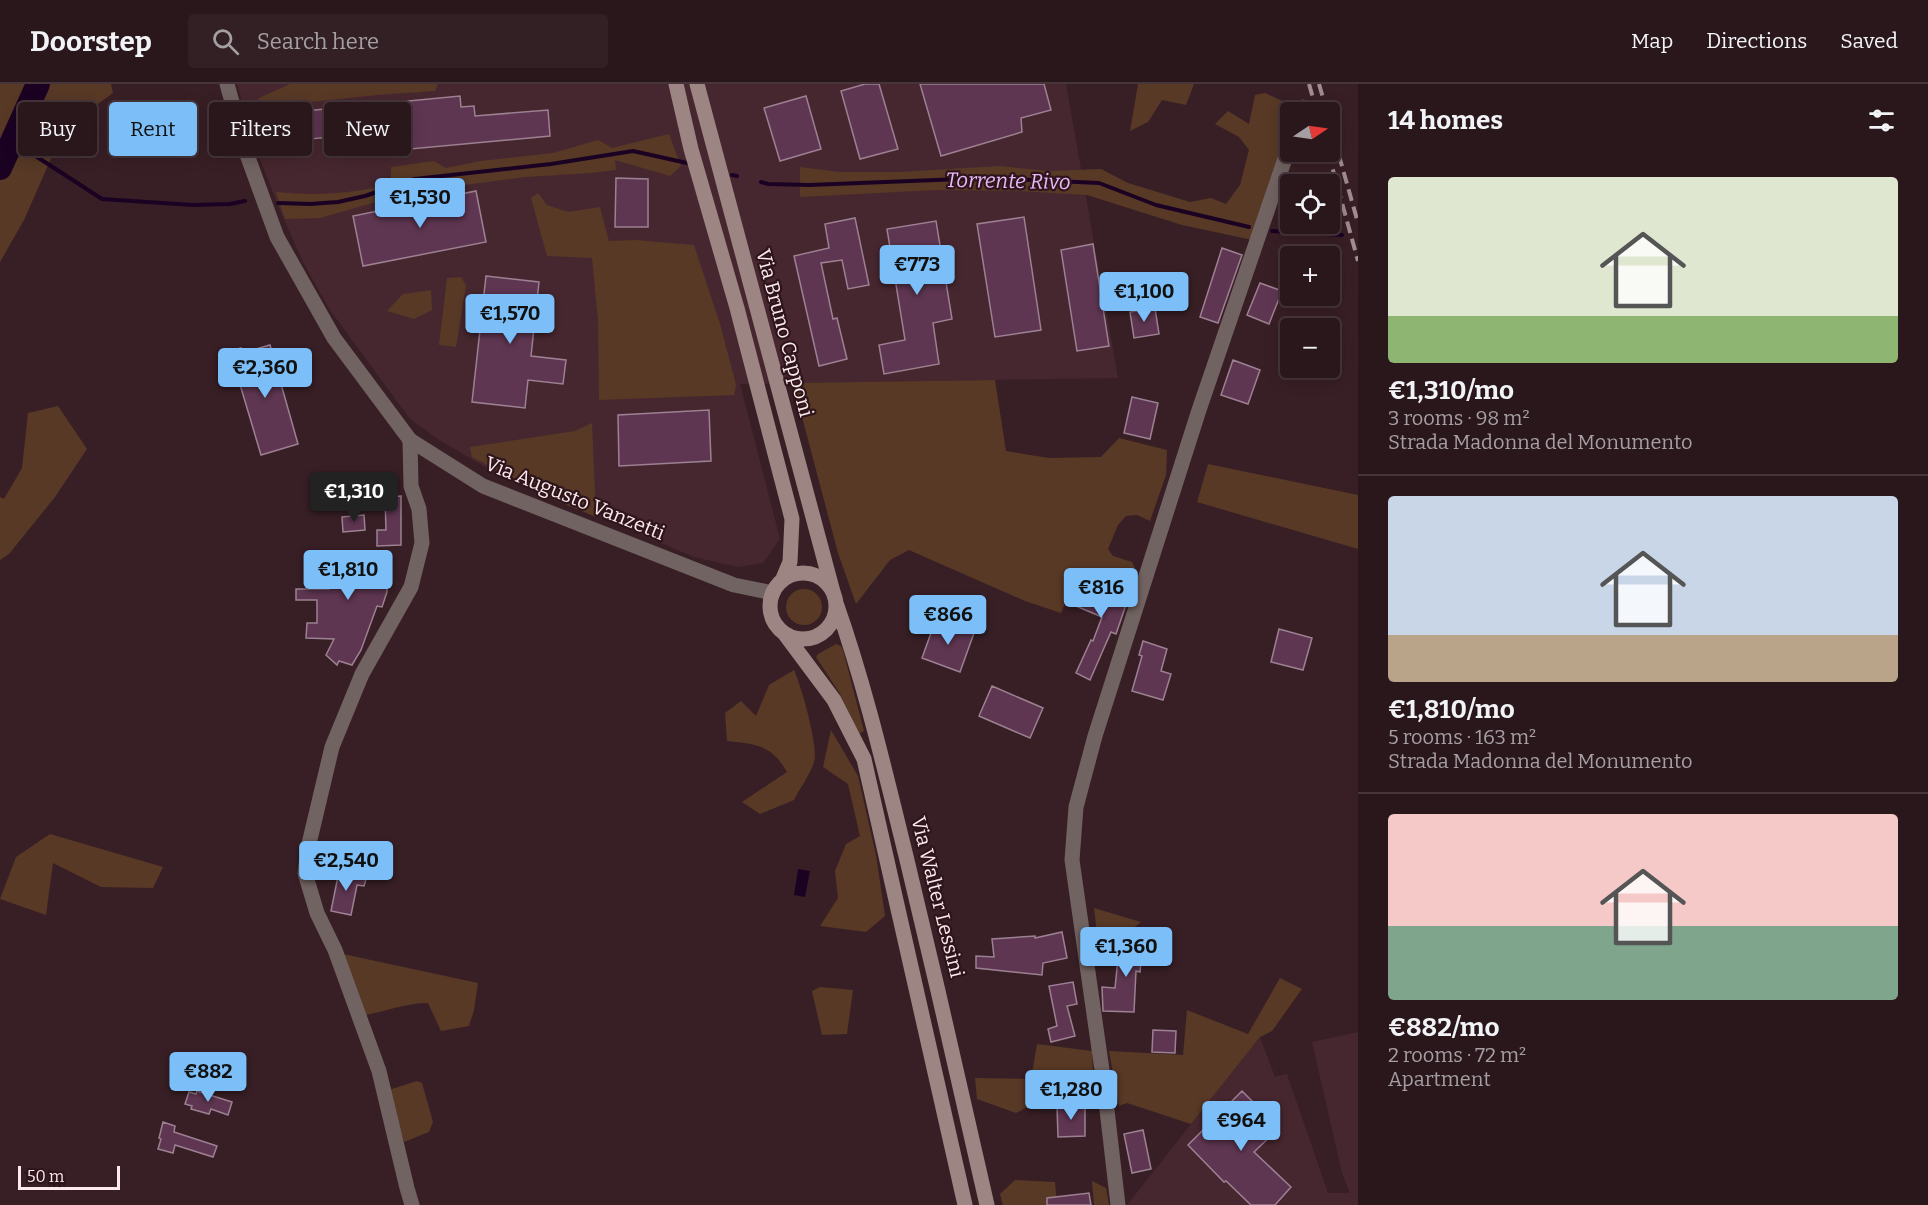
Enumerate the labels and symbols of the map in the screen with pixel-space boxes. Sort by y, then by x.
north arrow [1280,102,1340,162]
water label: Torrente Rivo [945,167,1071,195]
pin: €1,530 [371,178,469,229]
pin: €773 [881,245,953,296]
street label: Via Bruno Capponi [751,246,819,420]
pin: €1,100 [1095,272,1193,323]
pin: €1,570 [461,294,559,345]
pin: €2,360 [216,348,314,399]
street label: Via Augusto Vanzetti [482,451,669,545]
pin: €1,310 [305,472,403,523]
pin: €1,810 [299,550,397,601]
pin: €816 [1065,568,1137,619]
pin: €866 [912,595,984,646]
street label: Via Walter Lessini [906,814,970,980]
pin: €2,540 [297,841,395,892]
pin: €1,360 [1077,927,1175,978]
pin: €882 [172,1052,244,1103]
pin: €1,280 [1022,1070,1120,1121]
pin: €964 [1205,1101,1277,1152]
scale bar [18,1163,120,1190]

